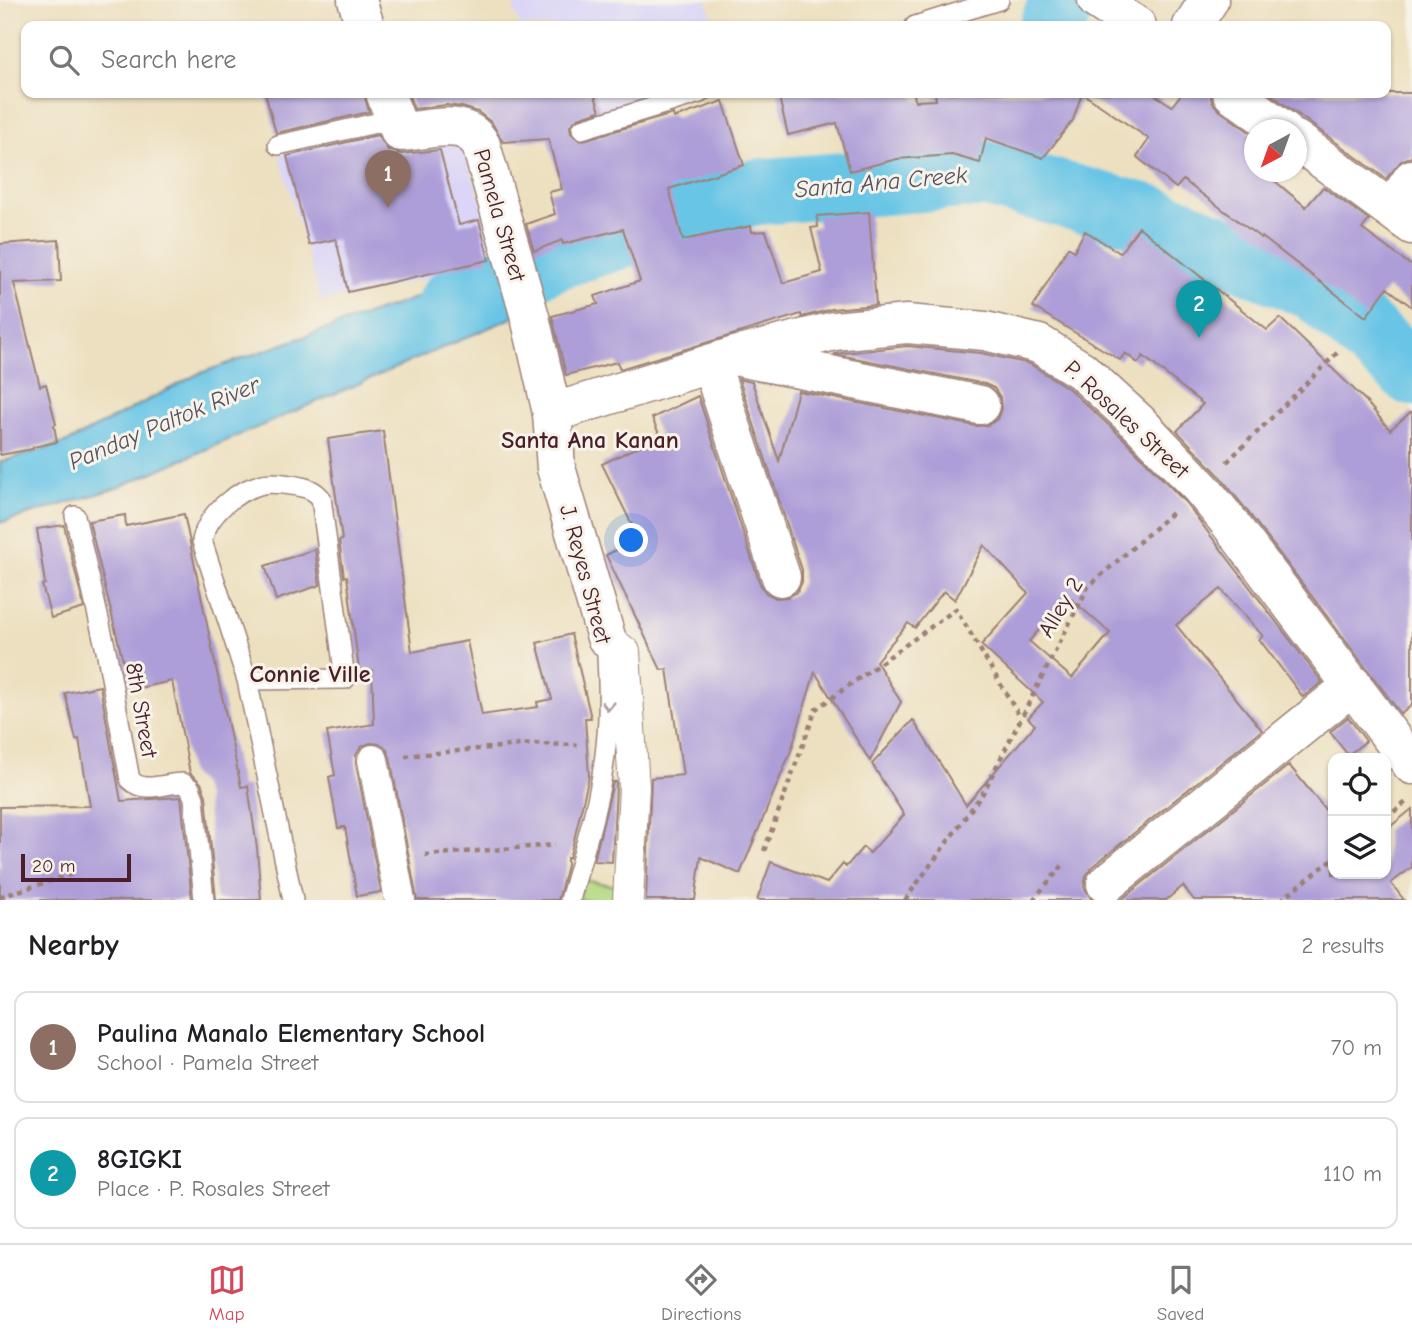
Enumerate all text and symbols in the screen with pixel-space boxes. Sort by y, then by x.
search box [21,21,1391,98]
icon: search [45,41,83,79]
text: Search here [101,45,236,75]
north arrow [1244,119,1307,182]
street label: Pamela Street [468,146,532,286]
pin: 1 [365,150,411,208]
water label: Santa Ana Creek [794,160,969,203]
pin: 2 [1176,280,1222,338]
street label: P. Rosales Street [1059,355,1196,485]
water label: Panday Paltok River [64,370,265,476]
district label: Santa Ana Kanan [501,426,679,454]
street label: J. Reyes Street [554,502,617,648]
your location [614,523,648,557]
street label: Alley 2 [1032,572,1089,642]
street label: 8th Street [120,660,163,761]
district label: Connie Ville [250,660,371,688]
one-way arrow [600,700,615,711]
map controls [1328,753,1391,879]
button: locate [1328,753,1391,816]
button: layers [1328,816,1391,879]
scale bar [21,851,131,883]
text: 20 m [32,855,76,877]
text: Nearby [28,928,119,963]
text: 2 results [1302,932,1384,959]
text: Paulina Manalo Elementary School [97,1019,485,1049]
text: 1 [48,1034,58,1061]
text: 70 m [1330,1034,1382,1061]
text: School · Pamela Street [97,1049,318,1076]
text: 8GIGKI [97,1145,182,1175]
text: 2 [47,1160,59,1187]
text: 110 m [1323,1160,1382,1187]
text: Place · P. Rosales Street [97,1175,330,1202]
tab: Map [208,1261,246,1325]
tab: Directions [661,1261,741,1325]
tab: Saved [1157,1261,1204,1325]

